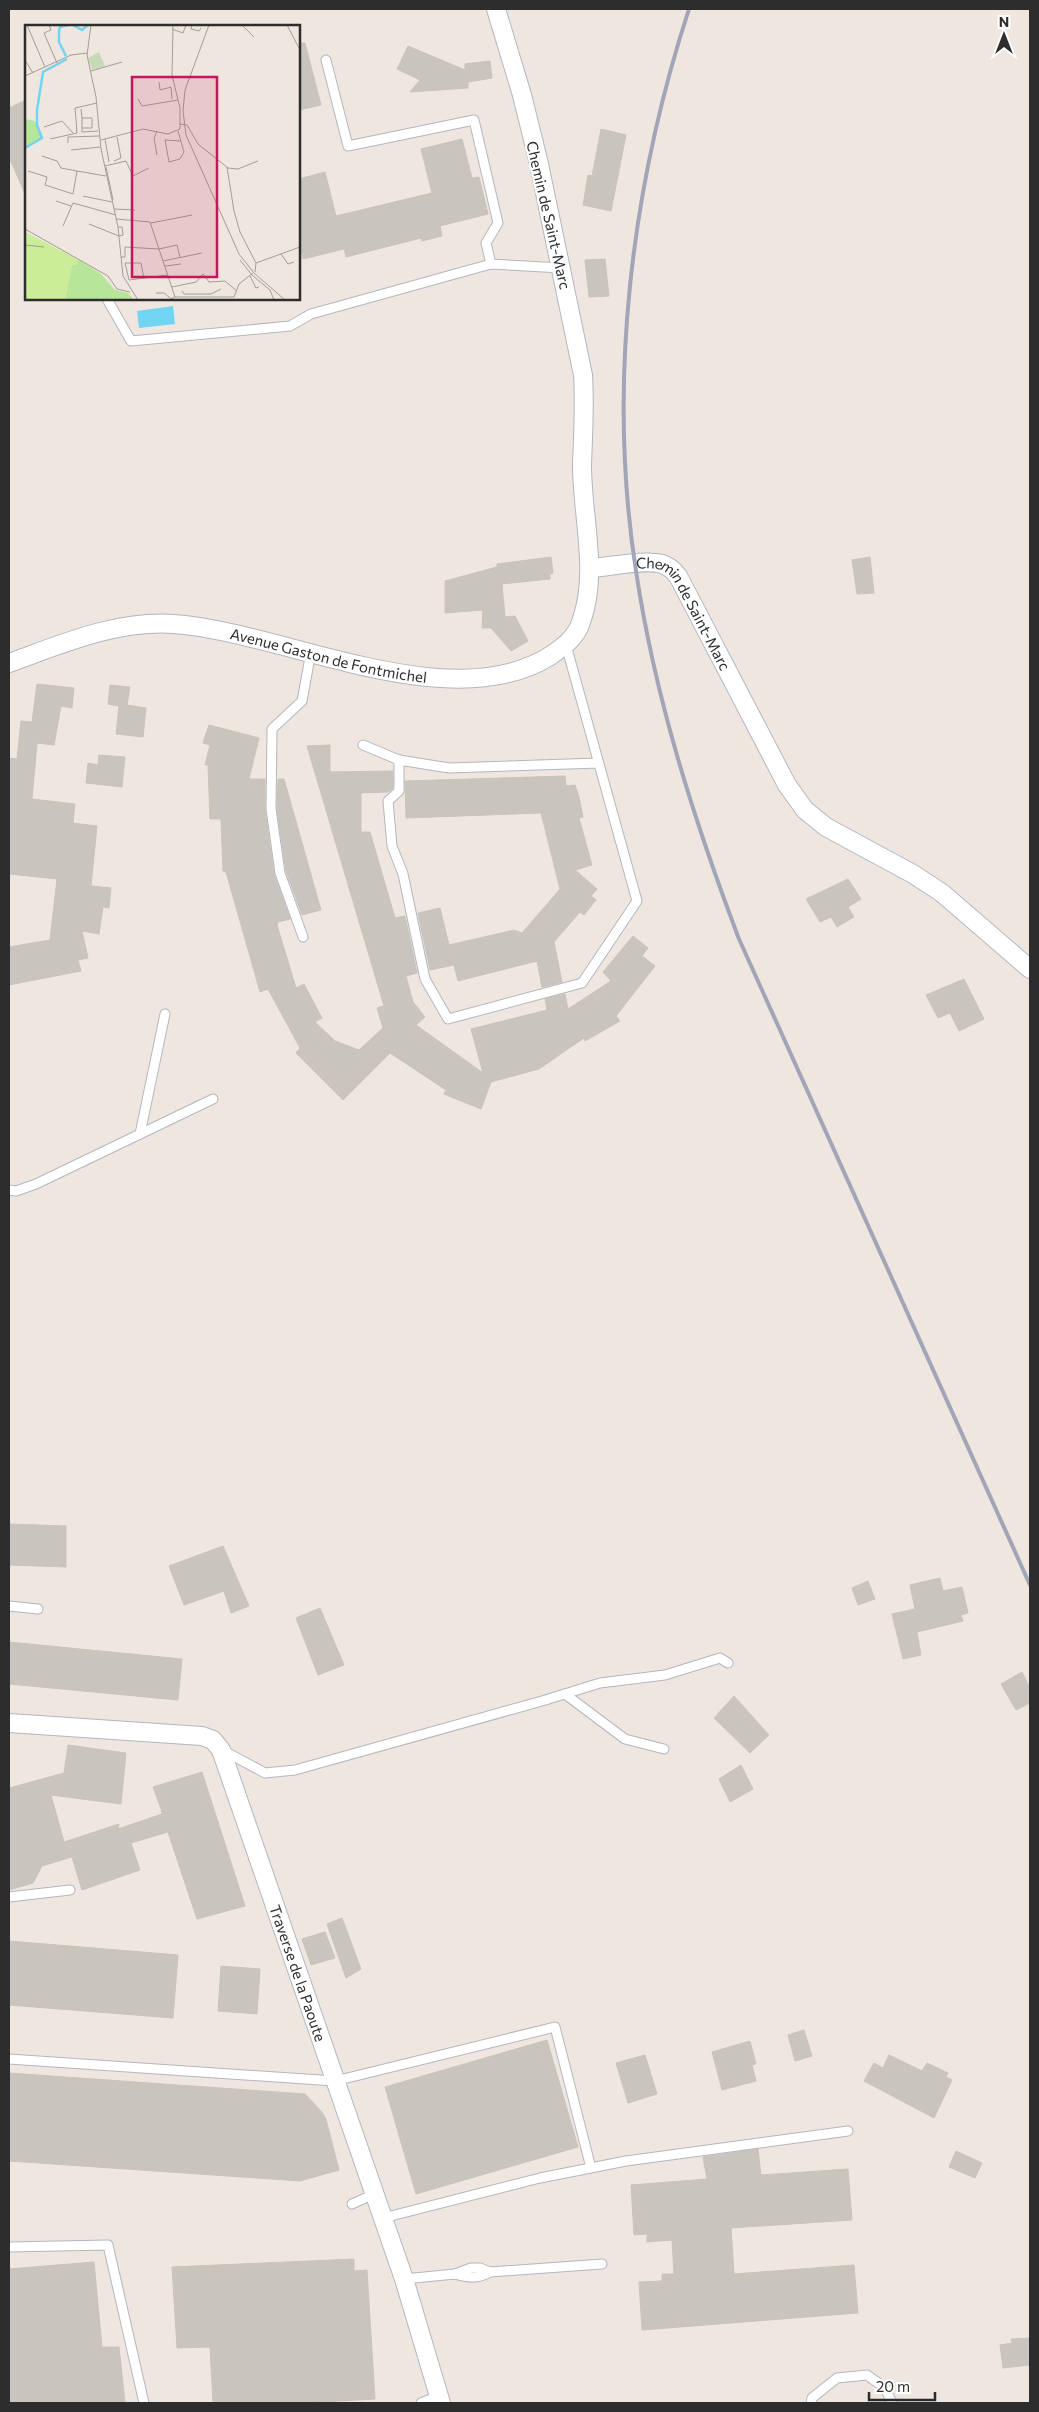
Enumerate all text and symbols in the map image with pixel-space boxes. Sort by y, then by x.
north arrow [979,10,1029,60]
text: N [999,13,1009,30]
inset map [25,25,300,300]
street label: Chemin de Saint-Marc [523,139,575,291]
street label: Chemin de Saint-Marc [636,553,735,673]
street label: Avenue Gaston de Fontmichel [229,624,428,686]
street label: Traverse de la Paoute [266,1902,330,2044]
scale bar [869,2370,935,2402]
text: 20 m [876,2377,910,2395]

